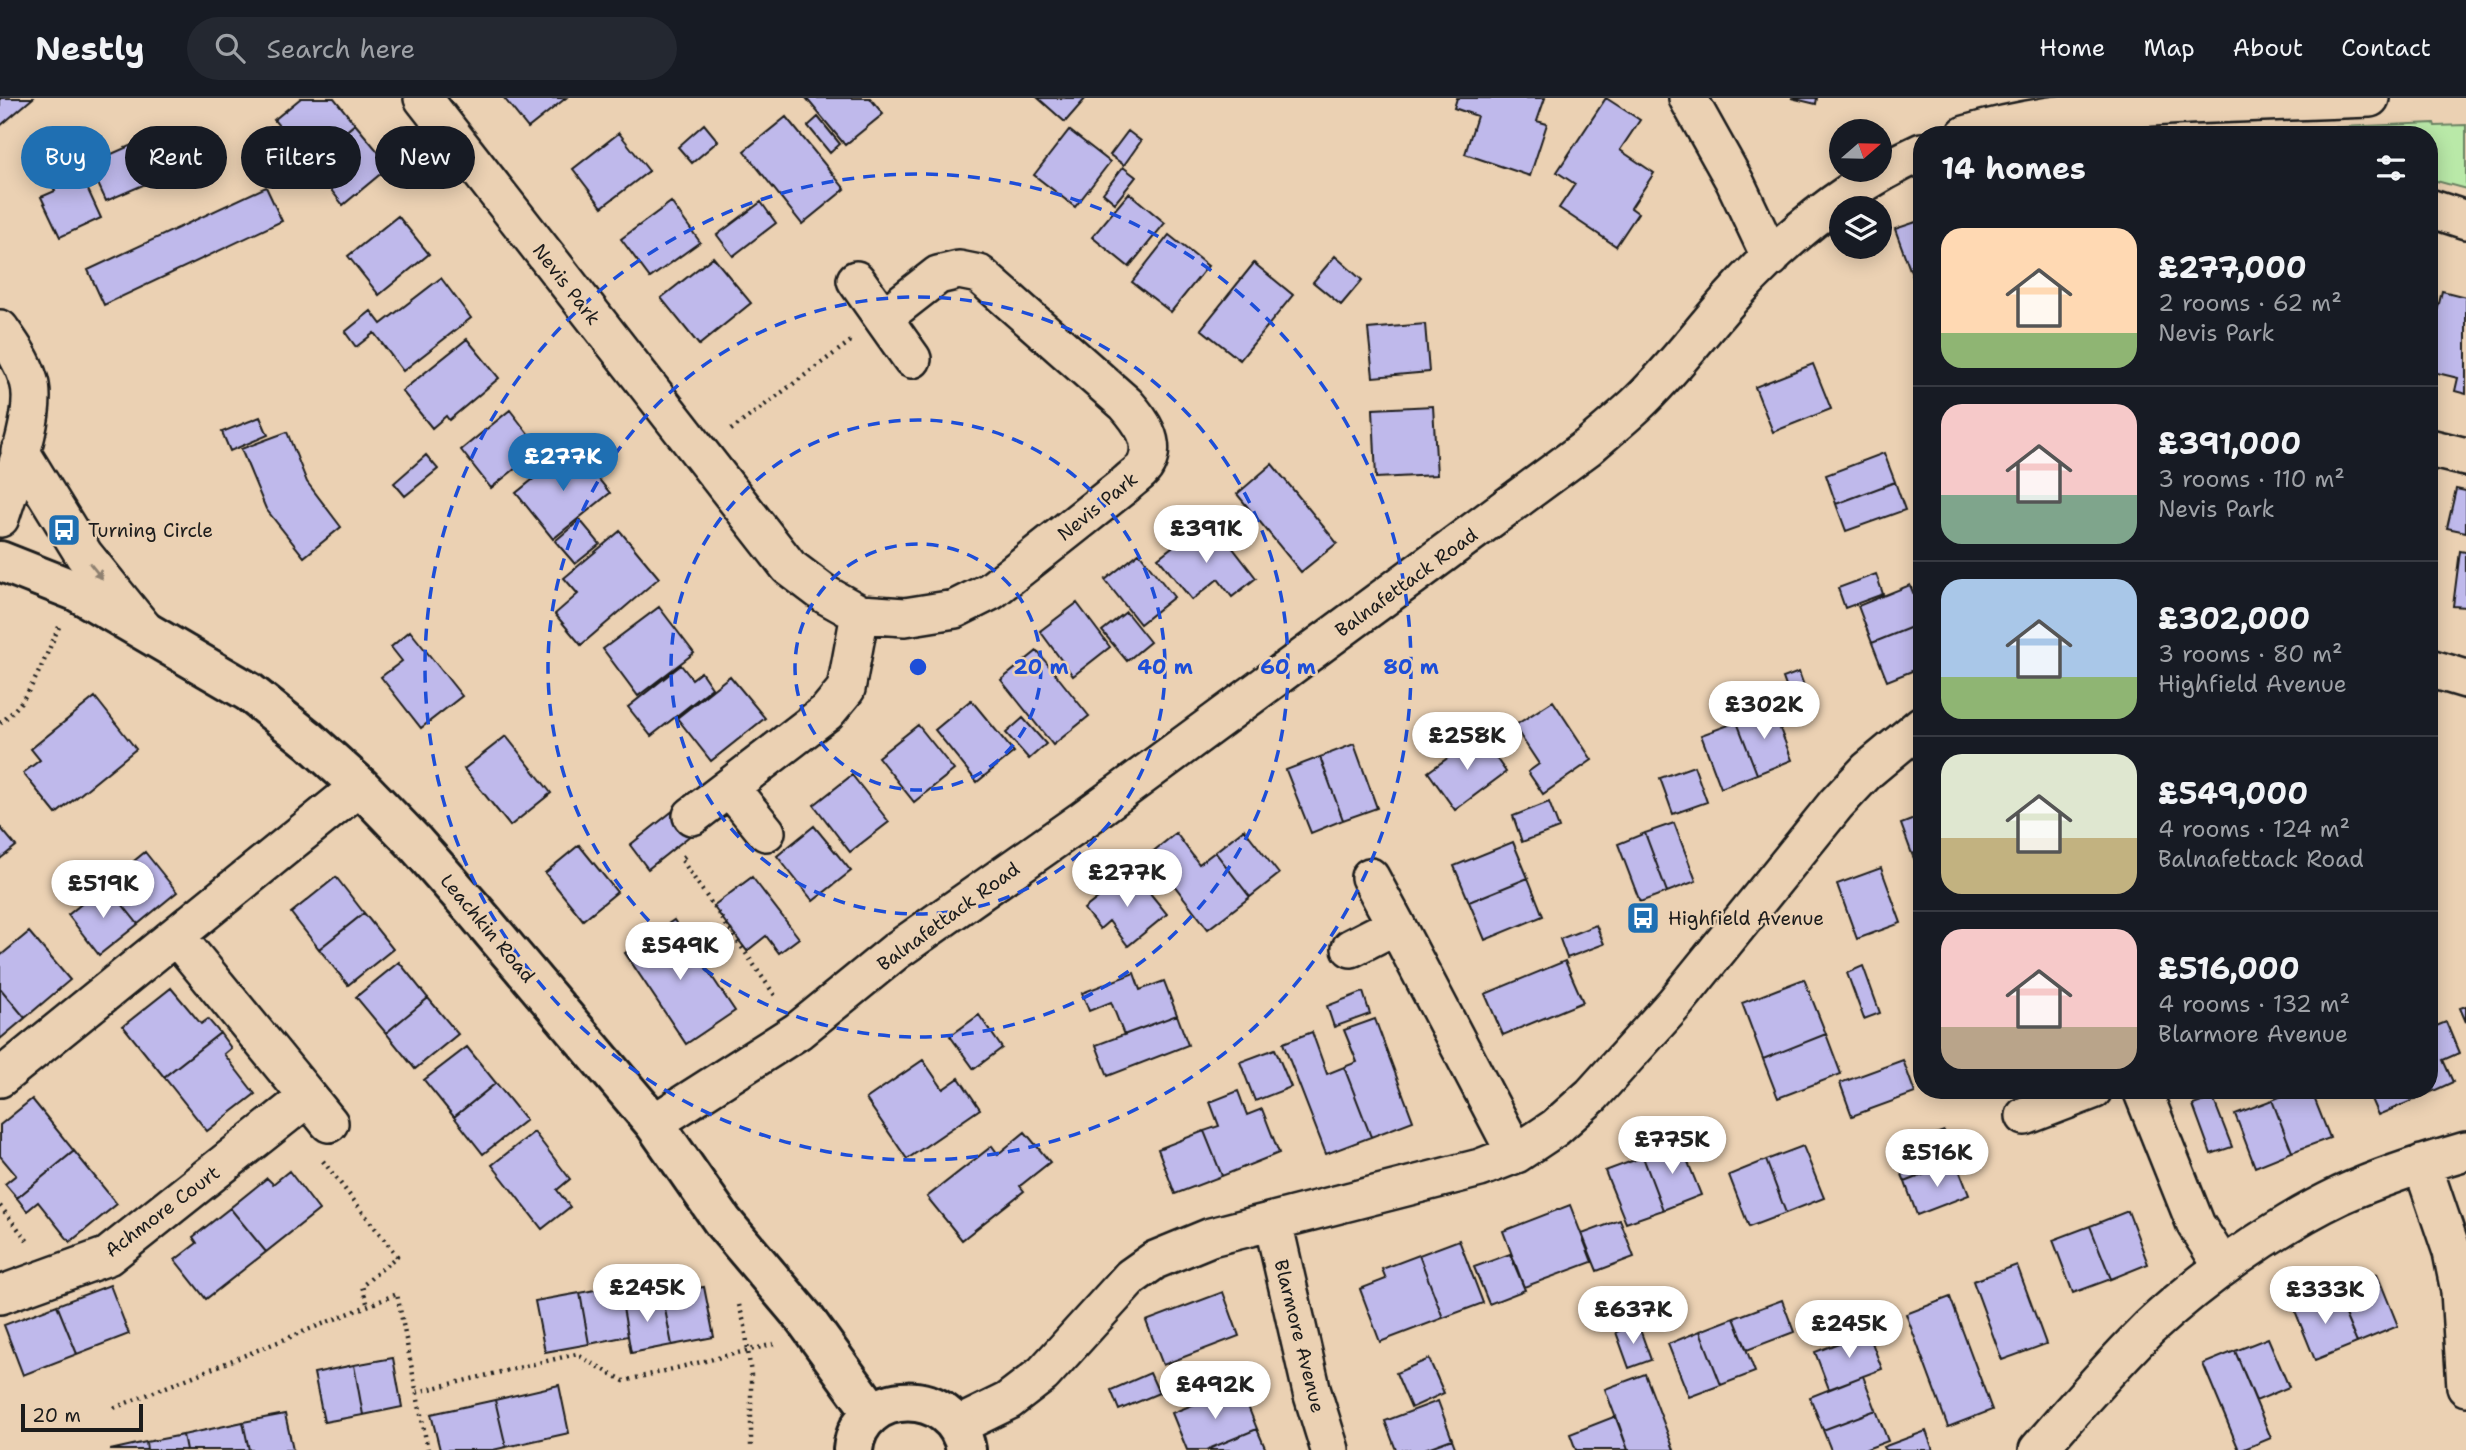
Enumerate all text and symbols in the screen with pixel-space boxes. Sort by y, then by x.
search box [187,17,677,80]
text: Nestly [35,26,145,71]
icon: search [211,29,249,67]
text: Search here [267,31,415,66]
text: Home [2039,32,2105,64]
text: Map [2143,32,2195,64]
text: About [2233,32,2303,64]
text: Contact [2341,32,2431,64]
north arrow [1829,119,1892,182]
map controls [1829,119,1892,259]
chip: Buy [21,126,111,189]
chip: Rent [125,126,227,189]
chip: Filters [241,126,361,189]
chip: New [375,126,475,189]
text: 14 homes [1941,148,2086,189]
icon: filters [2372,149,2410,187]
button: layers [1829,196,1892,259]
street label: Nevis Park [527,239,606,330]
text: £277,000 [2158,247,2307,288]
icon: home [1997,256,2081,340]
text: 2 rooms · 62 m² [2158,288,2342,318]
text: Nevis Park [2158,318,2275,348]
text: £391,000 [2158,423,2301,464]
icon: home [1997,432,2081,516]
pin: £277K [514,434,612,493]
text: £277K [524,441,602,471]
text: 3 rooms · 110 m² [2158,464,2345,494]
street label: Nevis Park [1052,466,1143,546]
text: Nevis Park [2158,494,2275,524]
pin: £391K [1157,505,1255,565]
bus stop icon: Turning Circle [45,511,83,549]
text: £391K [1170,513,1242,543]
place label: Turning Circle [88,518,213,543]
street label: Balnafettack Road [1330,522,1482,643]
one-way arrow [89,561,104,579]
text: £302,000 [2158,598,2310,639]
icon: home [1997,607,2081,691]
text: 3 rooms · 80 m² [2158,639,2343,669]
text: 20 m [1013,653,1069,681]
text: 40 m [1137,653,1193,681]
text: 60 m [1260,653,1316,681]
text: 80 m [1383,653,1439,681]
centre of rings [906,655,930,679]
text: Highfield Avenue [2158,669,2347,699]
pin: £302K [1715,682,1813,741]
text: £302K [1725,689,1803,719]
pin: £258K [1418,712,1516,772]
text: £258K [1428,720,1506,750]
text: £549,000 [2158,773,2308,814]
icon: home [1997,782,2081,866]
text: 4 rooms · 124 m² [2158,814,2350,844]
text: Balnafettack Road [2158,844,2364,874]
pin: £277K [1078,850,1176,909]
street label: Balnafettack Road [872,856,1024,977]
text: £277K [1088,857,1166,887]
pin: £519K [54,860,152,920]
text: £519K [67,868,139,898]
street label: Leachkin Road [435,869,540,988]
bus stop icon: Highfield Avenue [1624,899,1662,937]
place label: Highfield Avenue [1668,906,1824,931]
pin: £549K [631,922,729,982]
text: £549K [641,930,719,960]
text: £516,000 [2158,948,2300,989]
icon: home [1997,957,2081,1041]
text: 4 rooms · 132 m² [2158,989,2350,1019]
text: Blarmore Avenue [2158,1019,2348,1049]
pin: £775K [1623,1116,1721,1176]
text: £775K [1634,1124,1710,1154]
pin: £516K [1888,1130,1986,1189]
text: £516K [1901,1137,1973,1167]
street label: Achmore Court [100,1160,225,1263]
street label: Blarmore Avenue [1268,1257,1331,1415]
pin: £245K [598,1264,696,1324]
pin: £333K [2276,1266,2374,1326]
text: £245K [609,1272,685,1302]
text: £333K [2286,1274,2364,1304]
pin: £637K [1584,1286,1682,1346]
text: £637K [1594,1294,1672,1324]
pin: £245K [1800,1300,1898,1360]
text: £245K [1811,1308,1887,1338]
pin: £492K [1166,1362,1264,1421]
text: £492K [1176,1369,1254,1399]
scale bar [21,1401,144,1433]
text: 20 m [32,1403,81,1428]

